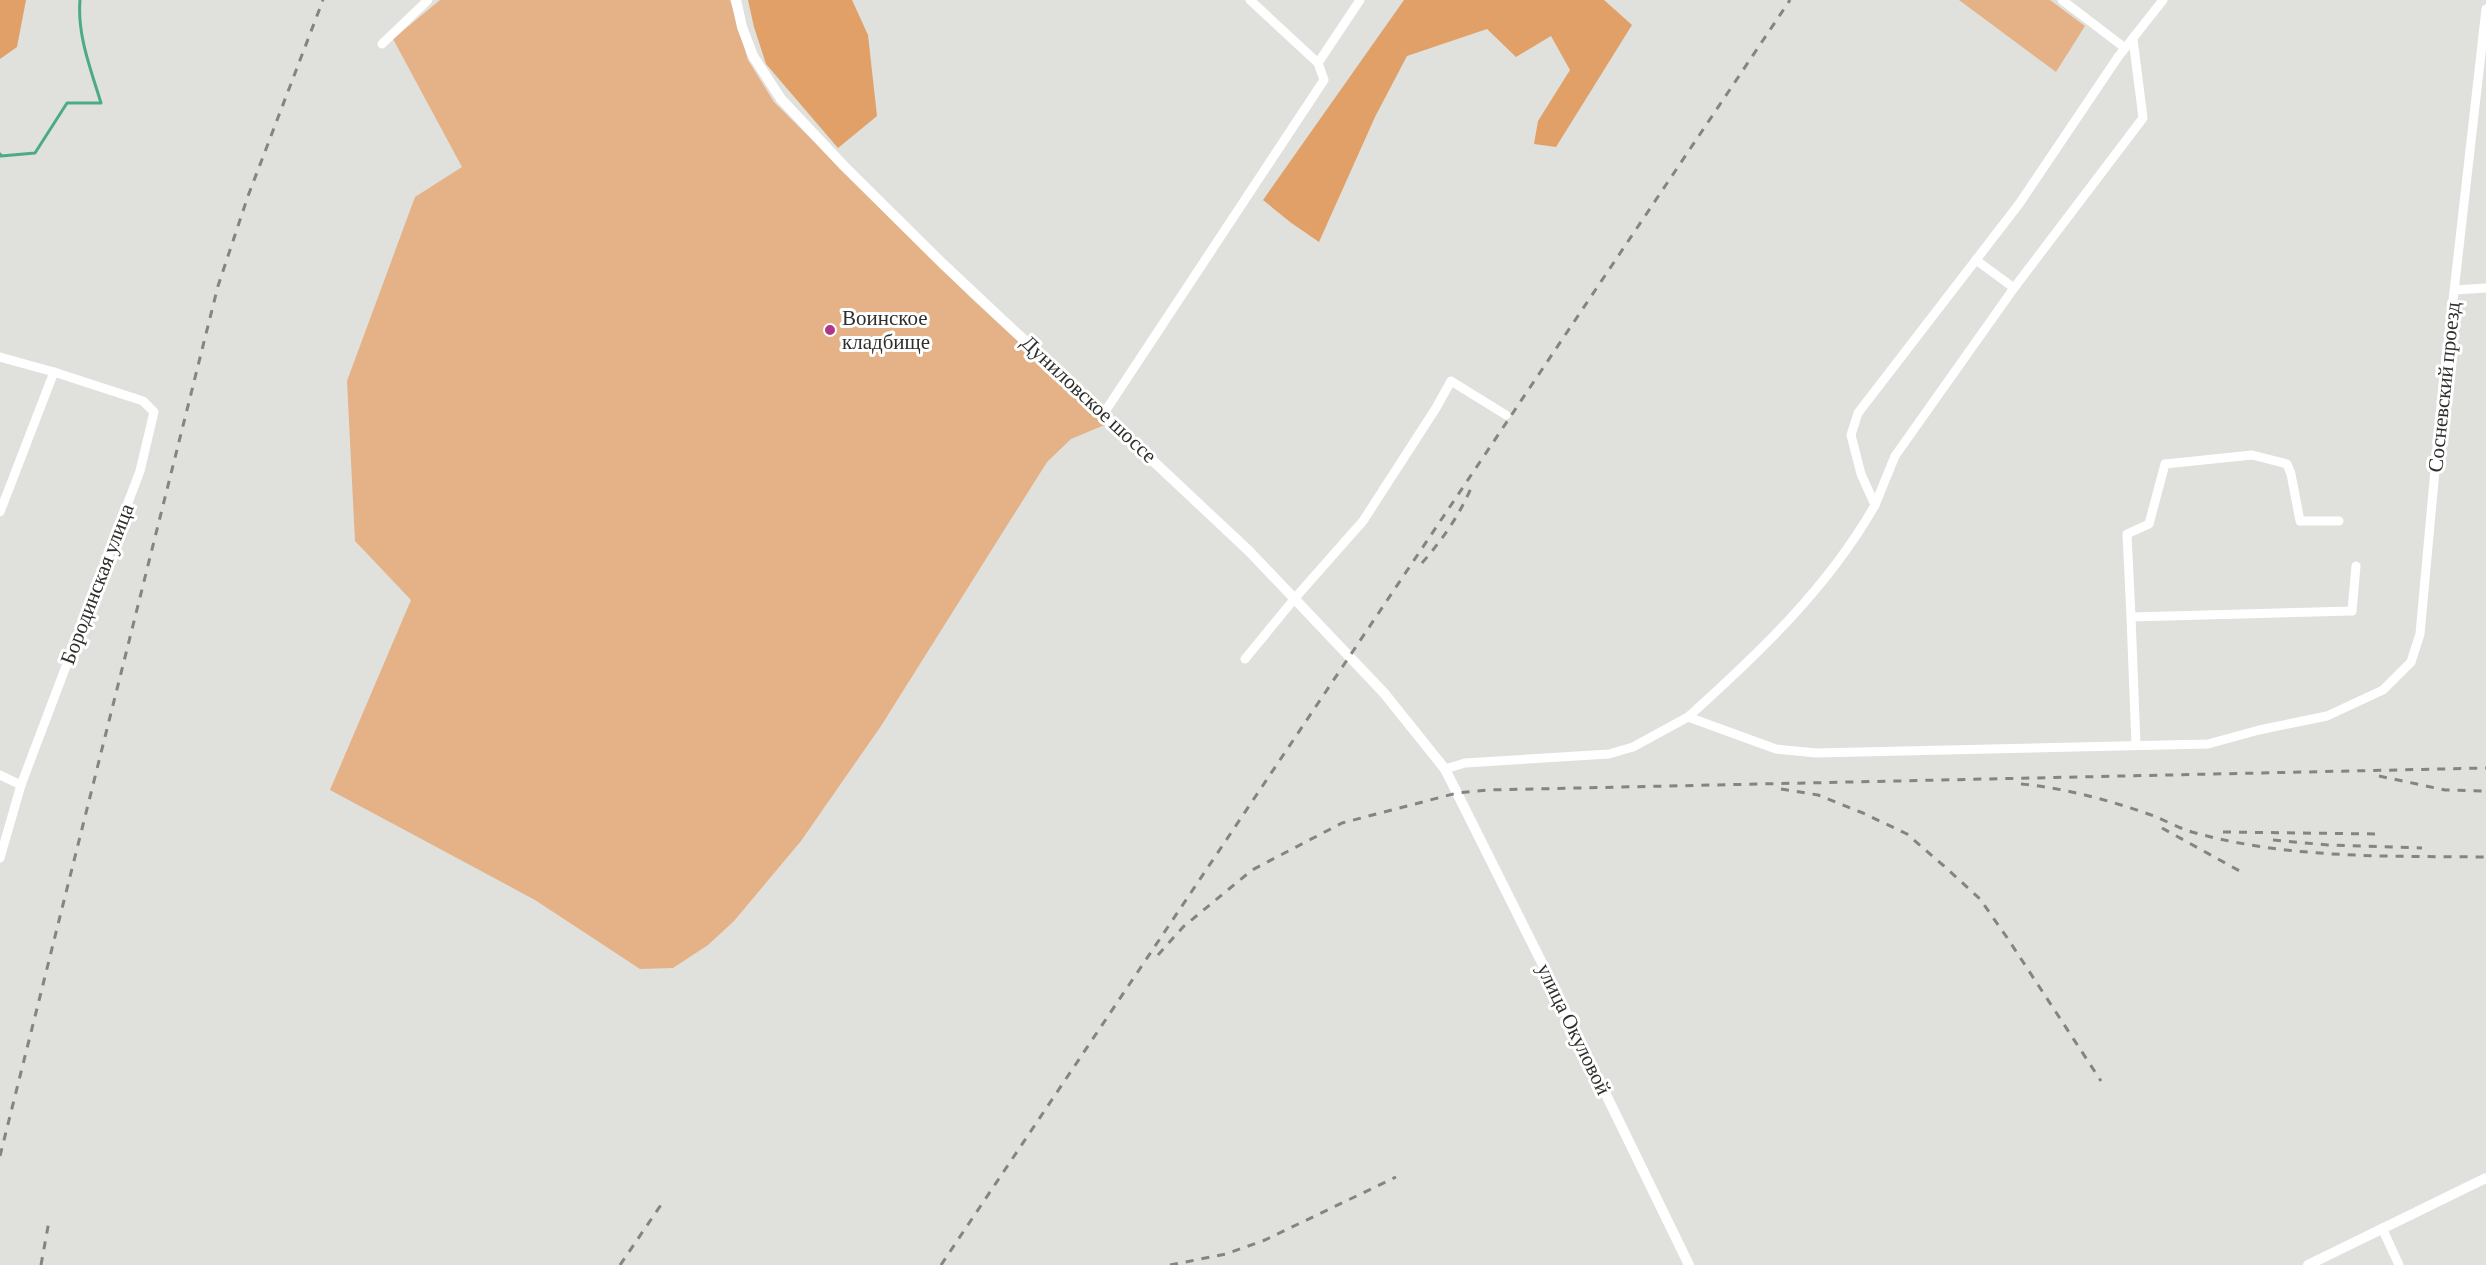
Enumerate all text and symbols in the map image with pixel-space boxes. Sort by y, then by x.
street label: Сосневский проезд [2423,300,2465,473]
place label: Воинское кладбище [842,306,930,354]
marker: Воинское кладбище [823,323,837,337]
street label: Дуниловское шоссе [1016,330,1162,468]
street label: Бородинская улица [55,500,139,668]
street label: улица Окуловой [1532,960,1616,1098]

